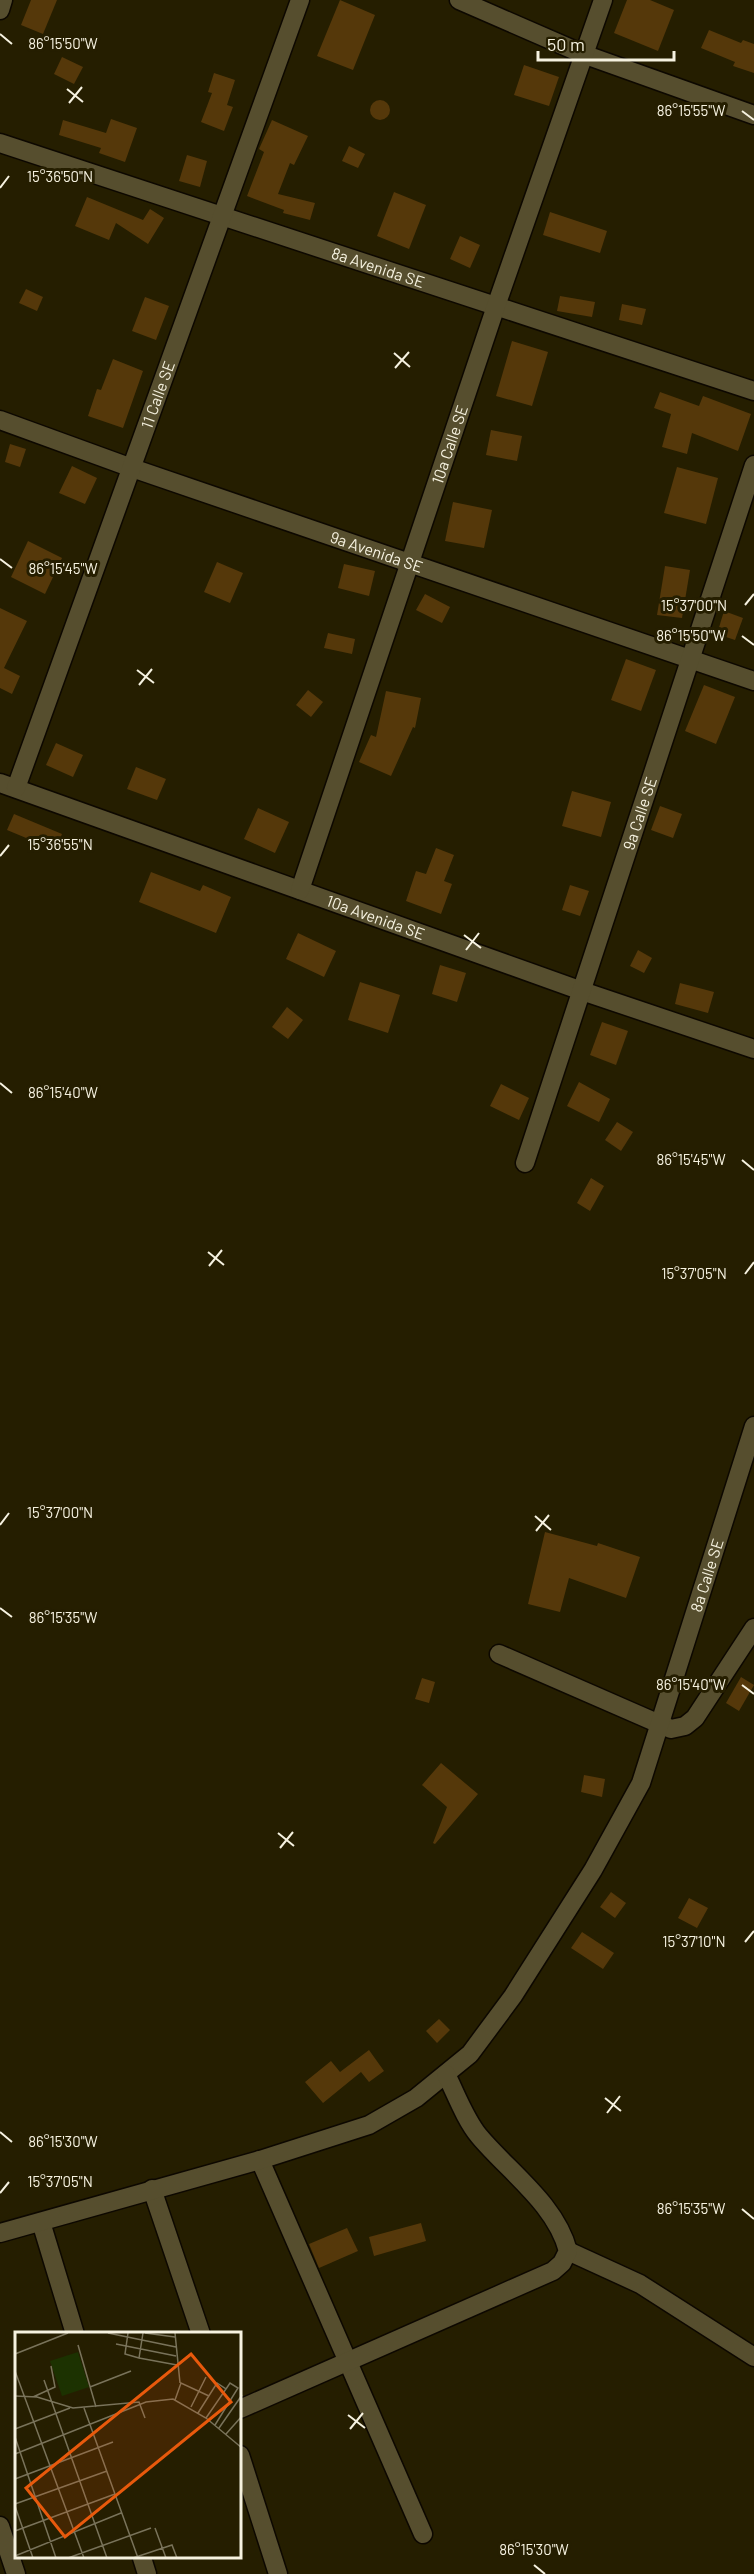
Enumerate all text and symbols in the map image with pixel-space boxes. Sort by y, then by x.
scale bar [538,24,674,62]
text: 50 m [547,33,585,55]
text: 86°15'50"W [28,34,98,52]
text: 86°15'55"W [657,101,725,119]
text: 15°36'50"N [27,167,93,185]
street label: 8a Avenida SE [329,243,427,291]
street label: 11 Calle SE [136,358,178,431]
street label: 10a Calle SE [427,402,471,486]
street label: 9a Avenida SE [328,527,426,576]
text: 86°15'45"W [28,559,98,577]
text: 15°37'00"N [661,596,727,614]
text: 86°15'50"W [656,626,726,644]
street label: 9a Calle SE [618,774,660,852]
text: 15°36'55"N [27,835,93,853]
street label: 10a Avenida SE [324,891,428,943]
text: 86°15'40"W [28,1083,98,1101]
text: 86°15'45"W [656,1150,726,1168]
text: 15°37'05"N [661,1264,727,1282]
text: 15°37'00"N [27,1503,93,1521]
street label: 8a Calle SE [686,1536,727,1614]
text: 86°15'35"W [29,1608,97,1626]
text: 86°15'40"W [656,1675,726,1693]
text: 15°37'10"N [662,1932,726,1950]
text: 86°15'30"W [28,2132,98,2150]
text: 15°37'05"N [27,2172,93,2190]
text: 86°15'35"W [657,2199,725,2217]
inset map [15,2332,242,2559]
text: 86°15'30"W [499,2540,569,2558]

